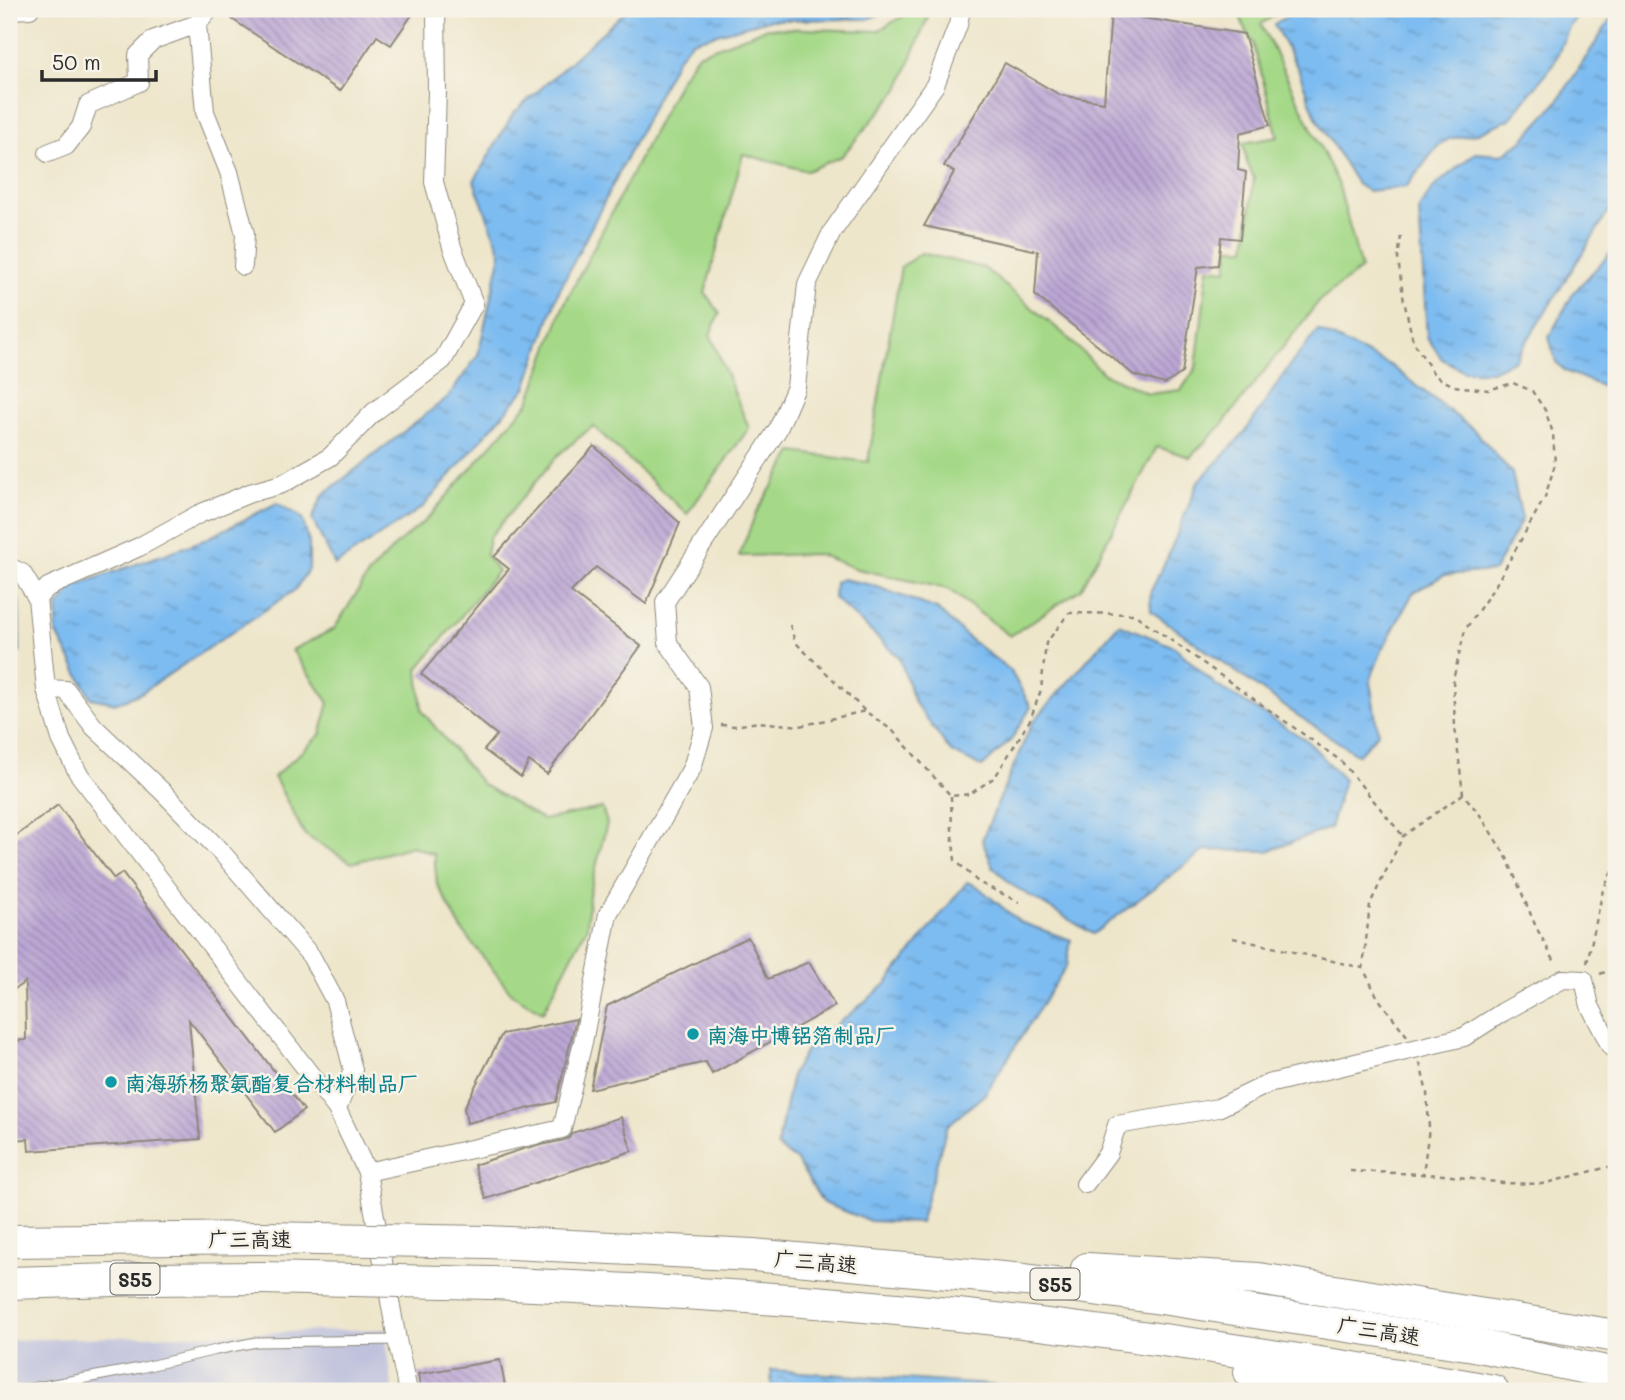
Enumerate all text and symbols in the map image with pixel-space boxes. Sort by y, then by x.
scale bar [42,38,156,82]
text: 50 m [52,48,101,75]
place label: 南海中博铝箔制品厂 [707,1021,896,1048]
marker: 南海中博铝箔制品厂 [685,1026,701,1042]
place label: 南海骄杨聚氨酯复合材料制品厂 [125,1069,419,1096]
marker: 南海骄杨聚氨酯复合材料制品厂 [103,1074,119,1090]
street label: 广三高速 [208,1225,292,1252]
street label: 广三高速 [773,1244,859,1278]
road number: S55 [110,1264,160,1294]
road number: S55 [1030,1268,1080,1300]
street label: 广三高速 [1335,1310,1423,1350]

